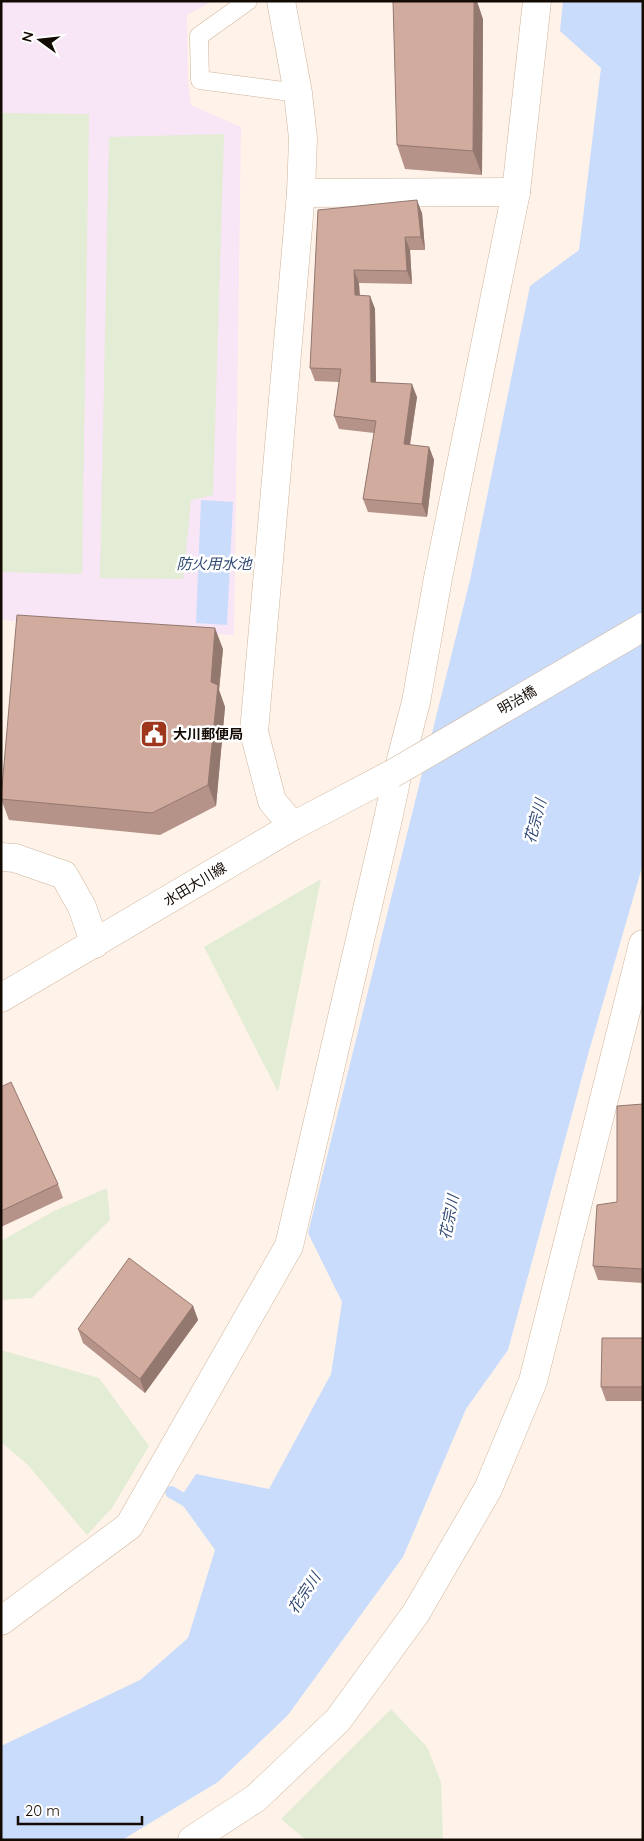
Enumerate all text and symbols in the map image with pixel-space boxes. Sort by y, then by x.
north arrow [15,15,65,65]
text: N [17,29,37,44]
water label: 防火用水池 [176,554,253,573]
street label: 明治橋 [494,682,540,718]
public building icon: 大川郵便局 [139,719,169,749]
place label: 大川郵便局 [173,725,243,743]
water label: 花宗川 [520,795,551,845]
street label: 水田大川線 [160,858,230,910]
water label: 花宗川 [435,1191,463,1241]
water label: 花宗川 [284,1567,325,1617]
scale bar [18,1794,141,1826]
text: 20 m [25,1801,60,1820]

